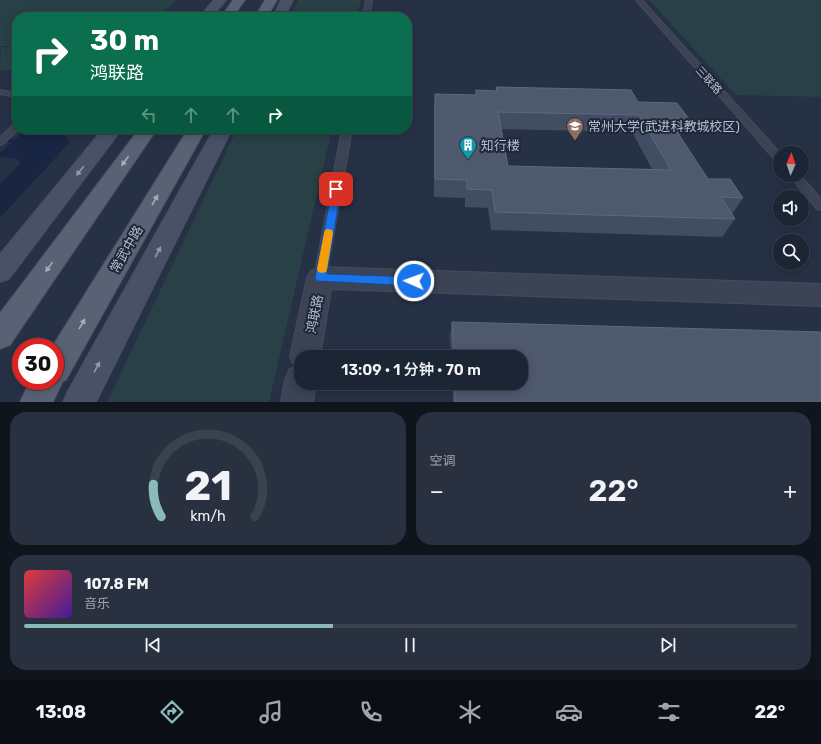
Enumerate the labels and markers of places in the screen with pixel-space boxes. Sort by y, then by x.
school or university icon: 常州大学(武进科教城校区) [565,116,585,141]
place label: 常州大学(武进科教城校区) [588,119,740,134]
building icon: 知行楼 [458,135,478,160]
place label: 知行楼 [481,138,520,153]
pin [319,172,353,206]

